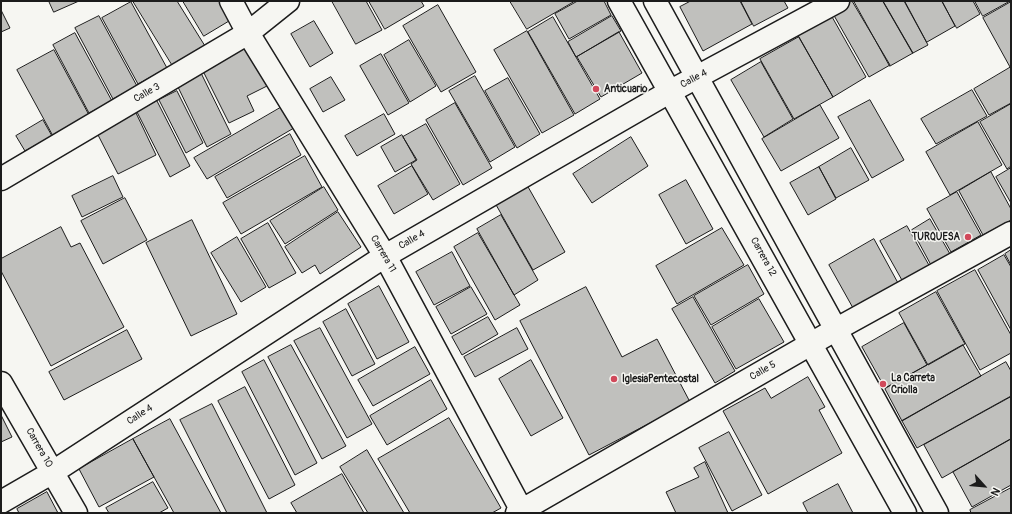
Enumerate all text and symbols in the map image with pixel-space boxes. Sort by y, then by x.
street label: Calle 4 [679,67,709,91]
street label: Calle 3 [132,81,162,105]
place label: Anticuario [604,83,647,95]
marker: Anticuario [591,84,601,94]
street label: Calle 4 [397,228,427,252]
place label: TURQUESA [912,231,960,243]
marker: TURQUESA [963,232,973,242]
street label: Carrera 11 [368,233,398,275]
street label: Carrera 12 [747,235,779,279]
street label: Calle 5 [748,359,778,383]
place label: La Carreta Criolla [891,372,935,396]
place label: IglesiaPentecostal [622,373,699,385]
marker: IglesiaPentecostal [609,374,619,384]
marker: La Carreta Criolla [878,379,888,389]
street label: Calle 4 [125,402,155,428]
street label: Carrera 10 [23,426,55,470]
north arrow [964,466,1004,506]
text: N [988,485,1003,498]

